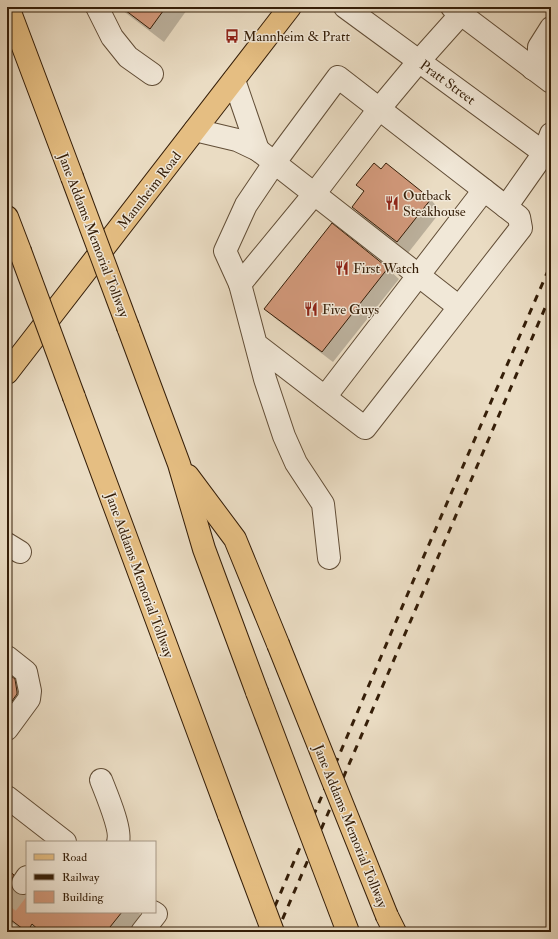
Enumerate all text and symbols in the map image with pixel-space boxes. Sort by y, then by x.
bus stop icon: Mannheim & Pratt [224,28,240,44]
place label: Mannheim & Pratt [243,28,351,45]
street label: Pratt Street [416,56,479,109]
street label: Mannheim Road [114,148,185,232]
street label: Jane Addams Memorial Tollway [53,150,133,321]
place label: Outback Steakhouse [403,187,466,220]
restaurant icon: Outback Steakhouse [384,195,400,211]
restaurant icon: First Watch [334,260,350,276]
place label: First Watch [353,260,420,277]
restaurant icon: Five Guys [303,301,319,317]
place label: Five Guys [322,301,379,319]
street label: Jane Addams Memorial Tollway [100,489,178,661]
street label: Jane Addams Memorial Tollway [309,741,391,912]
legend [26,841,156,913]
text: Road [62,850,87,865]
text: Railway [62,870,100,885]
text: Building [62,890,105,905]

